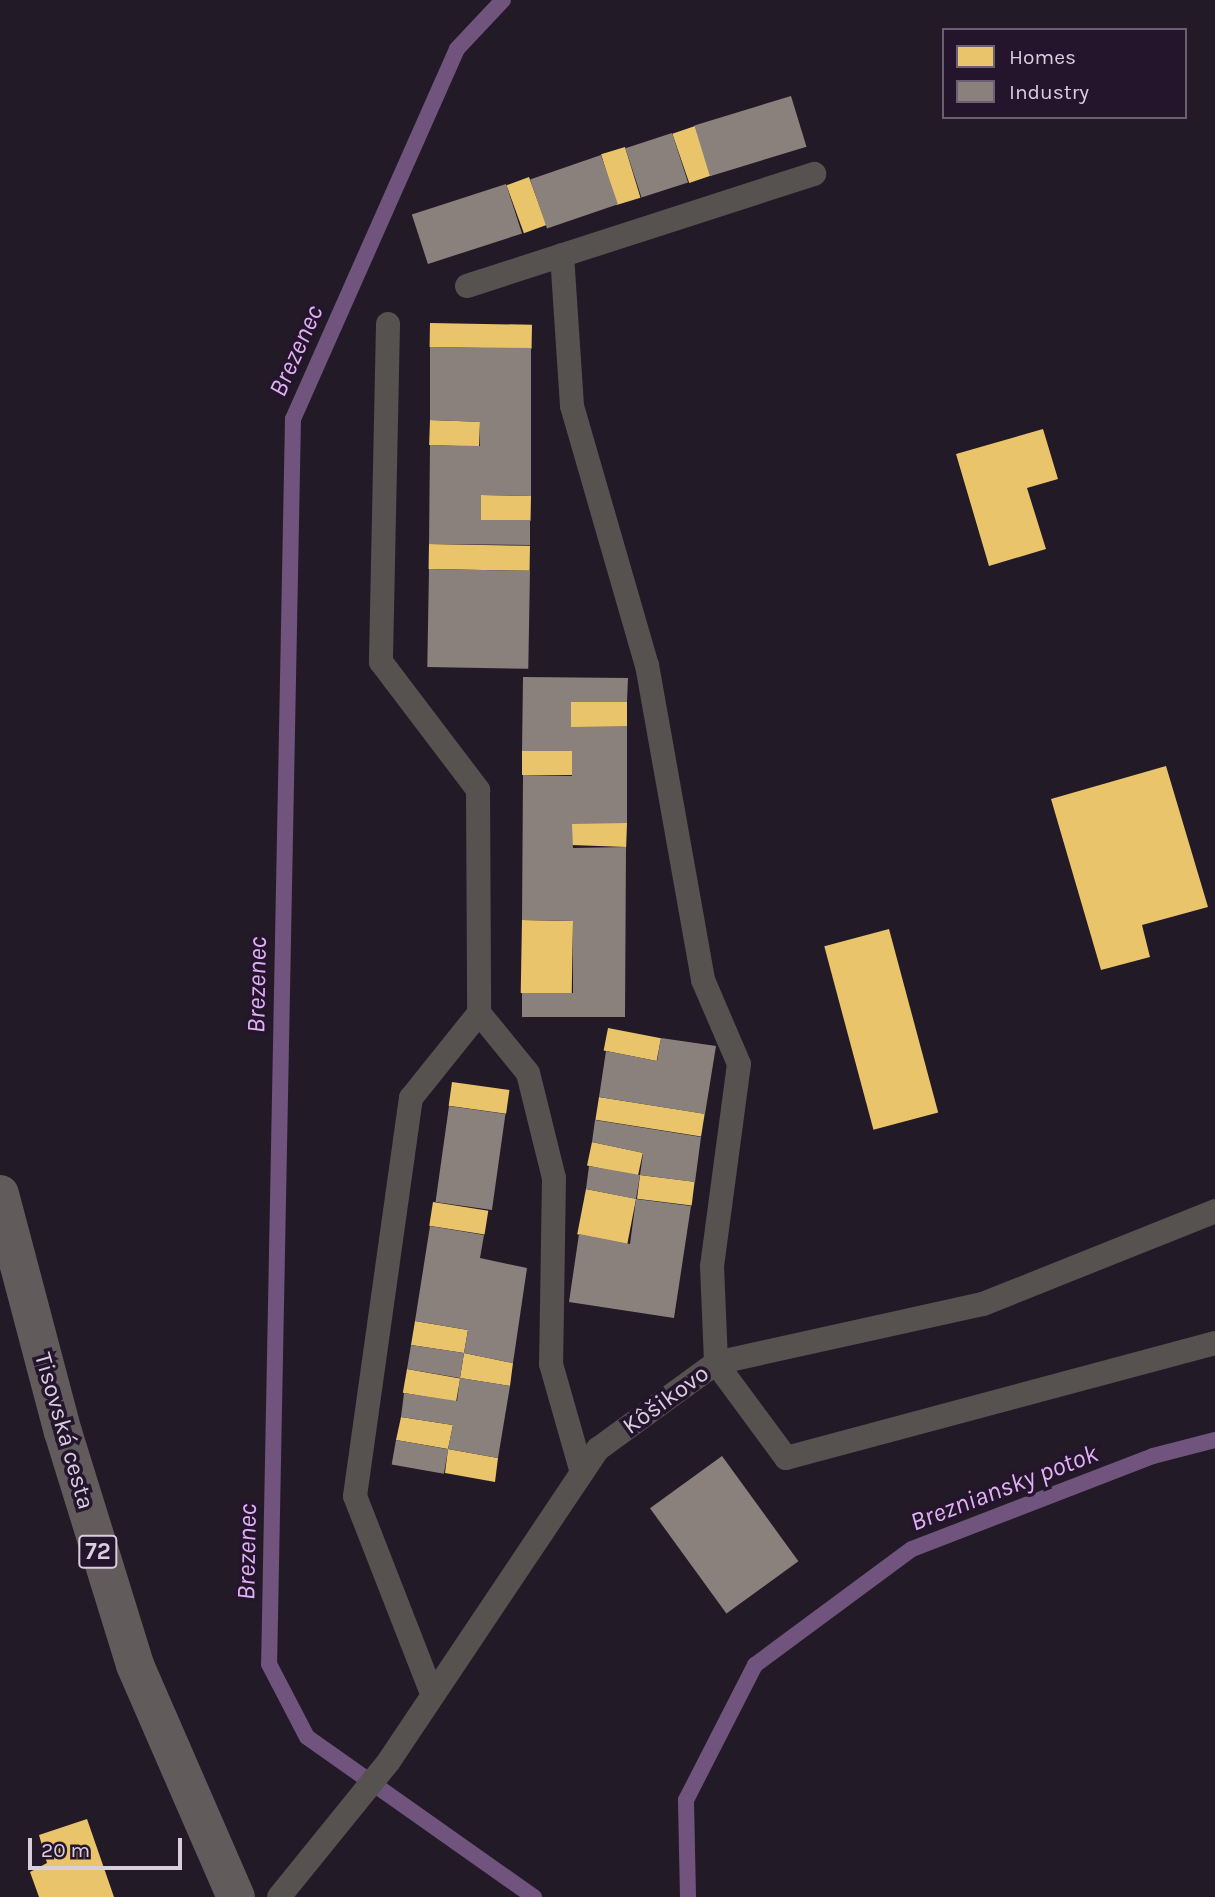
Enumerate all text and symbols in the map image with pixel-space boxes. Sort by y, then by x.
legend [942,28,1187,119]
text: Homes [1009,45,1076,69]
text: Industry [1009,80,1089,104]
water label: Brezenec [262,300,330,402]
water label: Brezenec [241,936,273,1034]
street label: Tisovská cesta [28,1349,100,1513]
street label: Kôšikovo [617,1359,715,1441]
water label: Brezniansky potok [906,1438,1102,1538]
water label: Brezenec [231,1503,263,1601]
road number: 72 [77,1532,119,1572]
scale bar [32,1824,186,1868]
text: 20 m [41,1838,90,1862]

